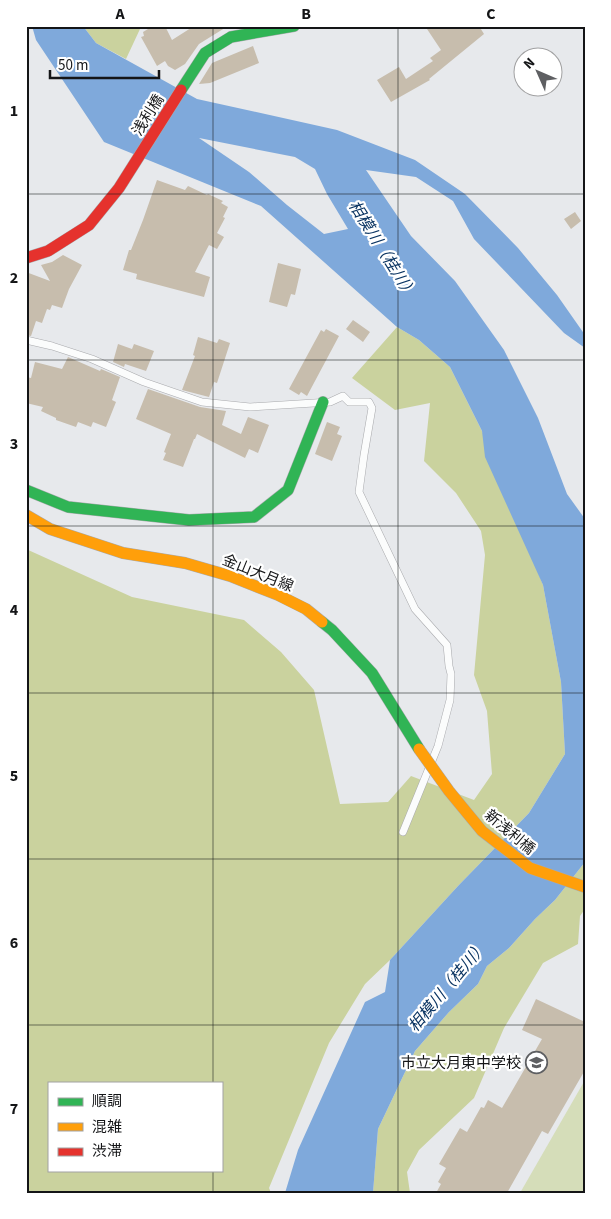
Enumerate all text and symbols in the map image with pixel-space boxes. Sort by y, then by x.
text: A [114,3,125,25]
text: B [301,3,311,25]
text: C [486,3,496,25]
scale bar [50,48,159,80]
north arrow [514,48,564,98]
text: N [519,53,540,74]
text: 50 m [58,55,88,76]
street label: 浅利橋 [128,91,169,140]
text: 1 [10,100,18,122]
water label: 相模川（桂川） [343,196,421,303]
text: 2 [10,267,18,289]
text: 3 [10,433,18,455]
street label: 金山大月線 [219,550,297,597]
text: 4 [10,599,19,621]
text: 5 [10,765,18,787]
street label: 新浅利橋 [480,805,539,860]
text: 6 [10,932,18,954]
water label: 相模川（桂川） [403,937,492,1037]
school or university icon: 市立大月東中学校 [525,1051,549,1075]
place label: 市立大月東中学校 [401,1053,521,1074]
legend [48,1082,222,1172]
text: 順調 [92,1091,122,1112]
text: 7 [10,1098,18,1120]
text: 混雑 [92,1117,122,1138]
text: 渋滞 [92,1141,122,1162]

